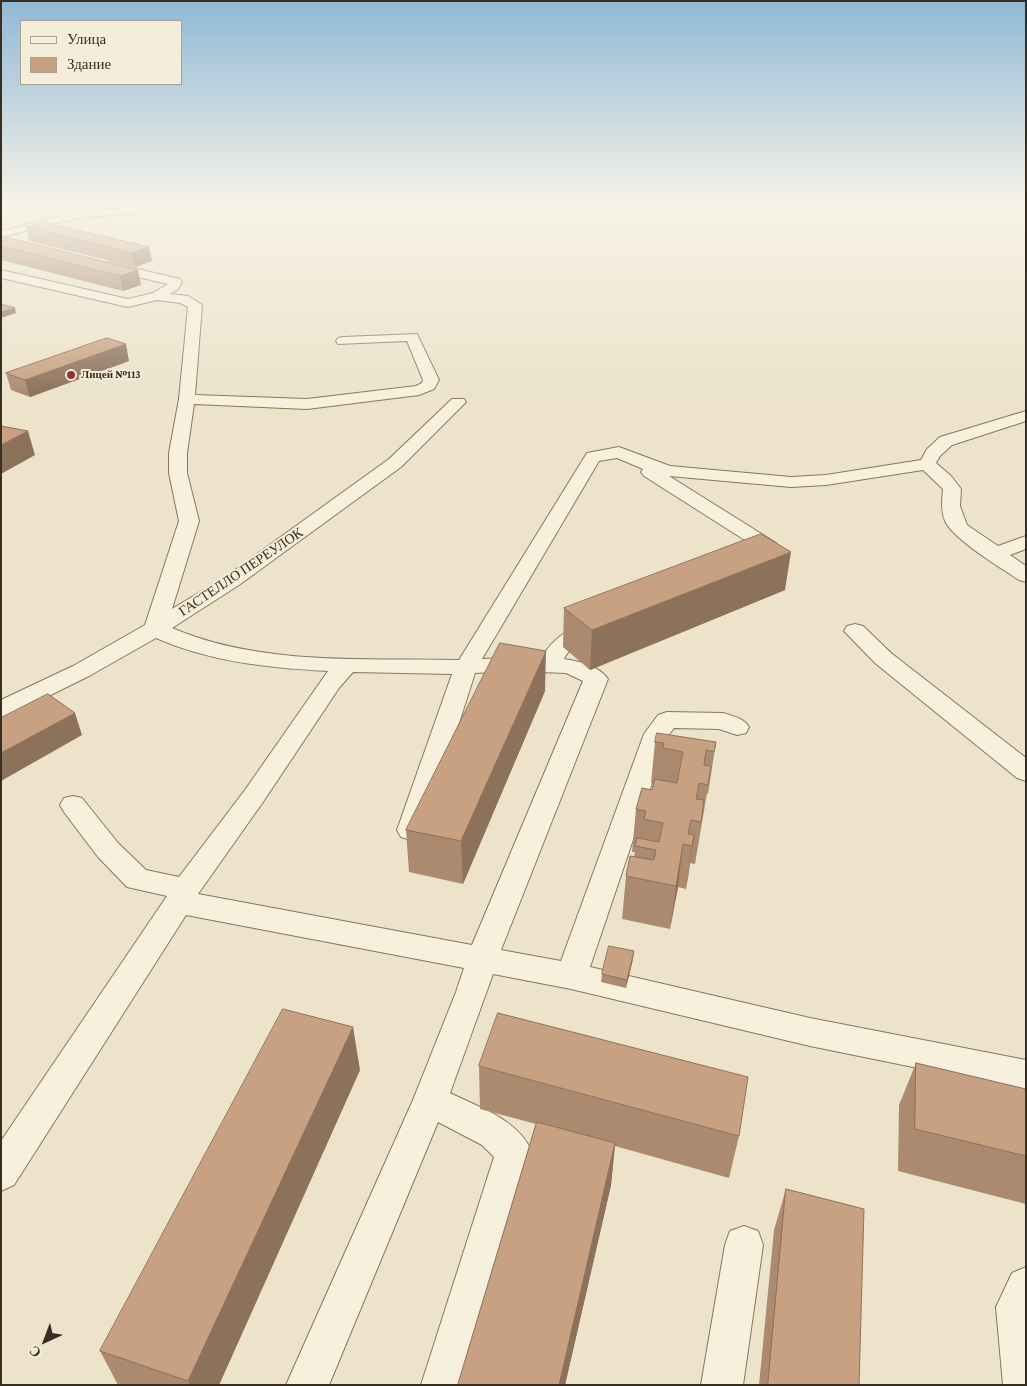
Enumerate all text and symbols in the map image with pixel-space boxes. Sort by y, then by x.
legend [20,20,182,85]
text: Улица [67,31,106,47]
text: Здание [67,56,111,72]
place label: Лицей №113 [81,368,141,382]
marker: Лицей №113 [65,369,77,381]
street label: ГАСТЕЛЛО ПЕРЕУЛОК [176,524,306,620]
north arrow [20,1316,70,1366]
text: С [26,1343,44,1361]

